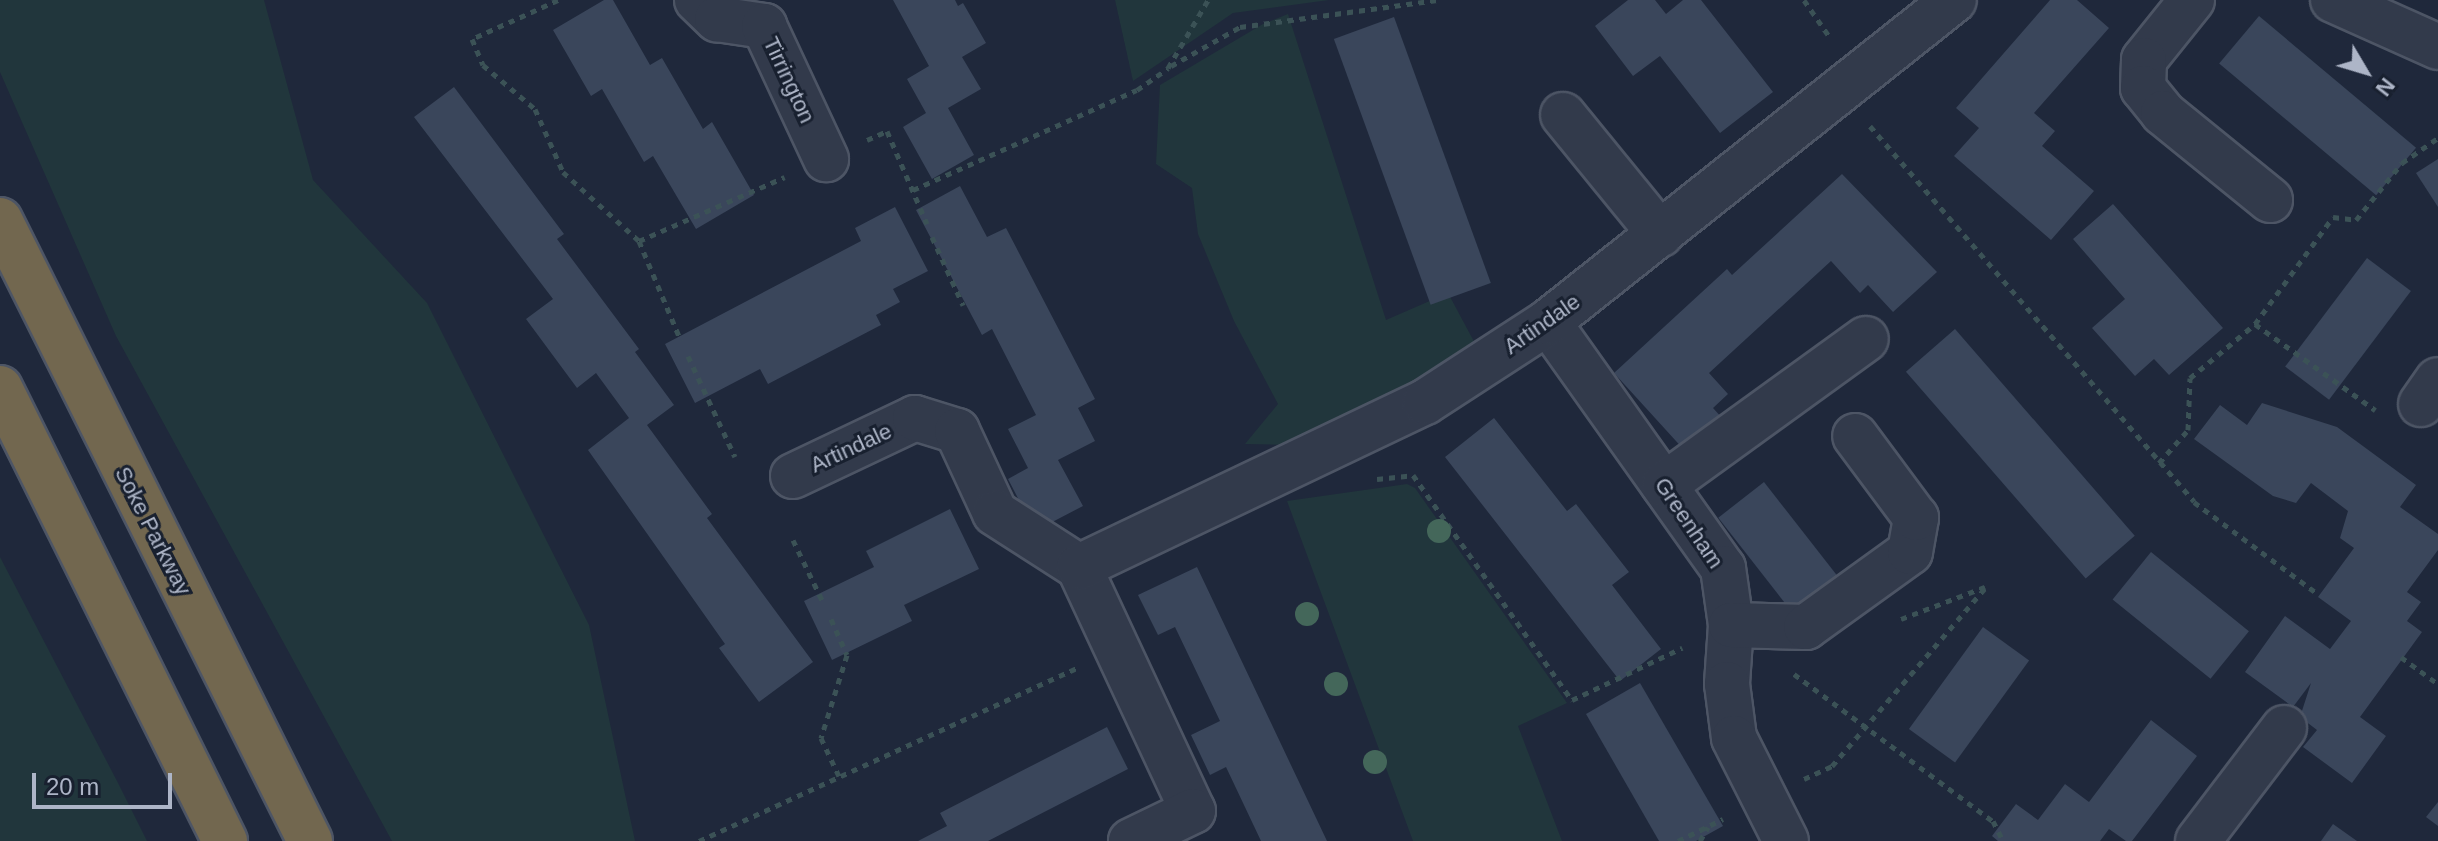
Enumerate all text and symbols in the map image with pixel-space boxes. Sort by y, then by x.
north arrow [2326,32,2406,112]
street label: Tirrington [758,33,820,127]
text: N [2371,73,2400,101]
street label: Artindale [1499,288,1585,360]
street label: Artindale [806,418,896,478]
street label: Soke Parkway [109,462,197,600]
street label: Greenham [1649,473,1729,573]
scale bar [36,757,176,807]
text: 20 m [46,773,99,800]

